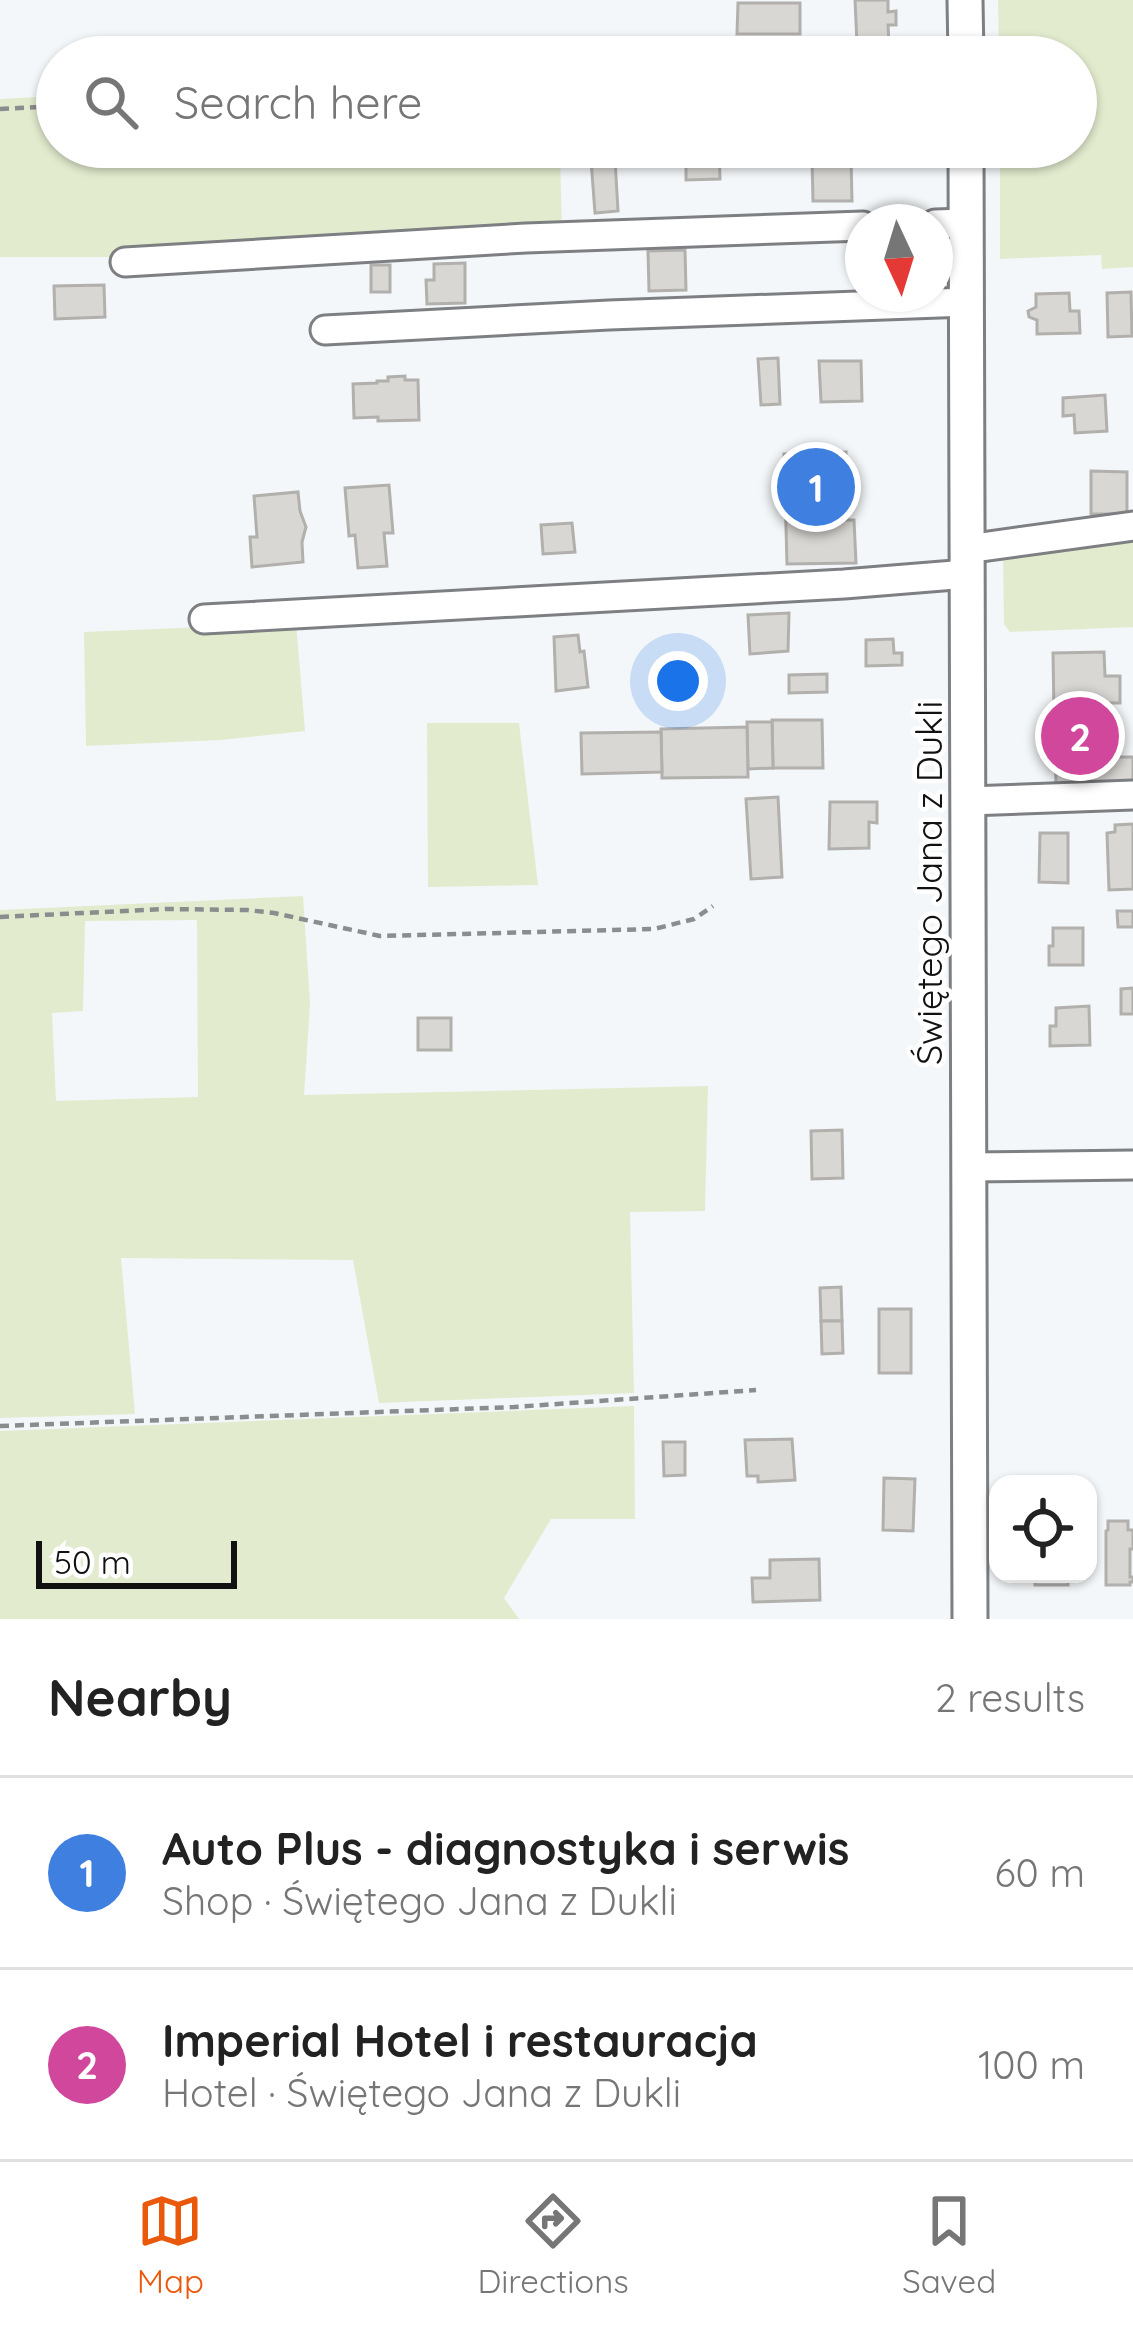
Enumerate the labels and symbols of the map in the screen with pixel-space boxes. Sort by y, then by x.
north arrow [845,204,953,312]
pin: 1 [777,442,855,532]
your location [648,651,708,711]
pin: 2 [1041,691,1119,781]
street label: Świętego Jana z Dukli [906,701,951,1065]
scale bar [36,1535,237,1588]

